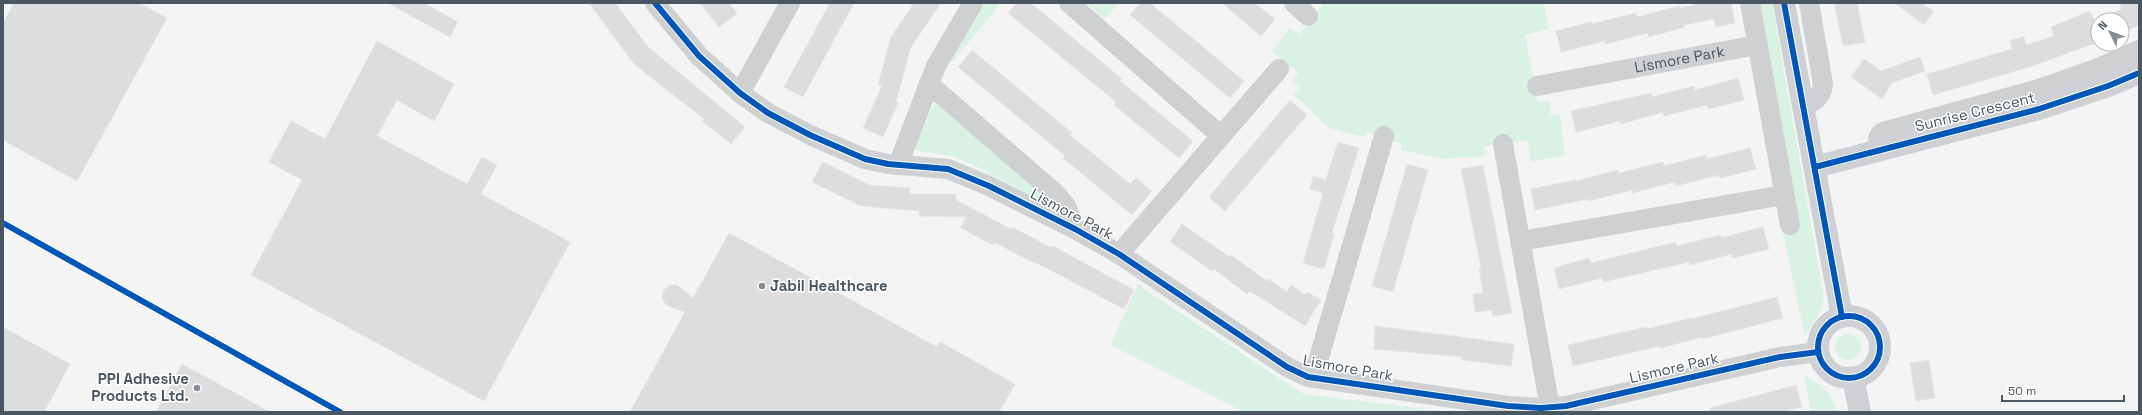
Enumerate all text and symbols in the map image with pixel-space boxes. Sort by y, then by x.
north arrow [2090,12,2130,52]
text: N [2095,18,2110,33]
street label: Lismore Park [1633,41,1726,77]
street label: Sunrise Crescent [1913,87,2037,136]
street label: Lismore Park [1027,184,1117,243]
place label: Jabil Healthcare [770,276,888,295]
marker: Jabil Healthcare [757,281,767,291]
street label: Lismore Park [1627,348,1720,387]
street label: Lismore Park [1301,350,1395,385]
place label: PPI Adhesive Products Ltd. [91,369,189,405]
scale bar [2002,377,2124,403]
marker: PPI Adhesive Products Ltd. [192,383,202,393]
text: 50 m [2008,383,2036,399]

